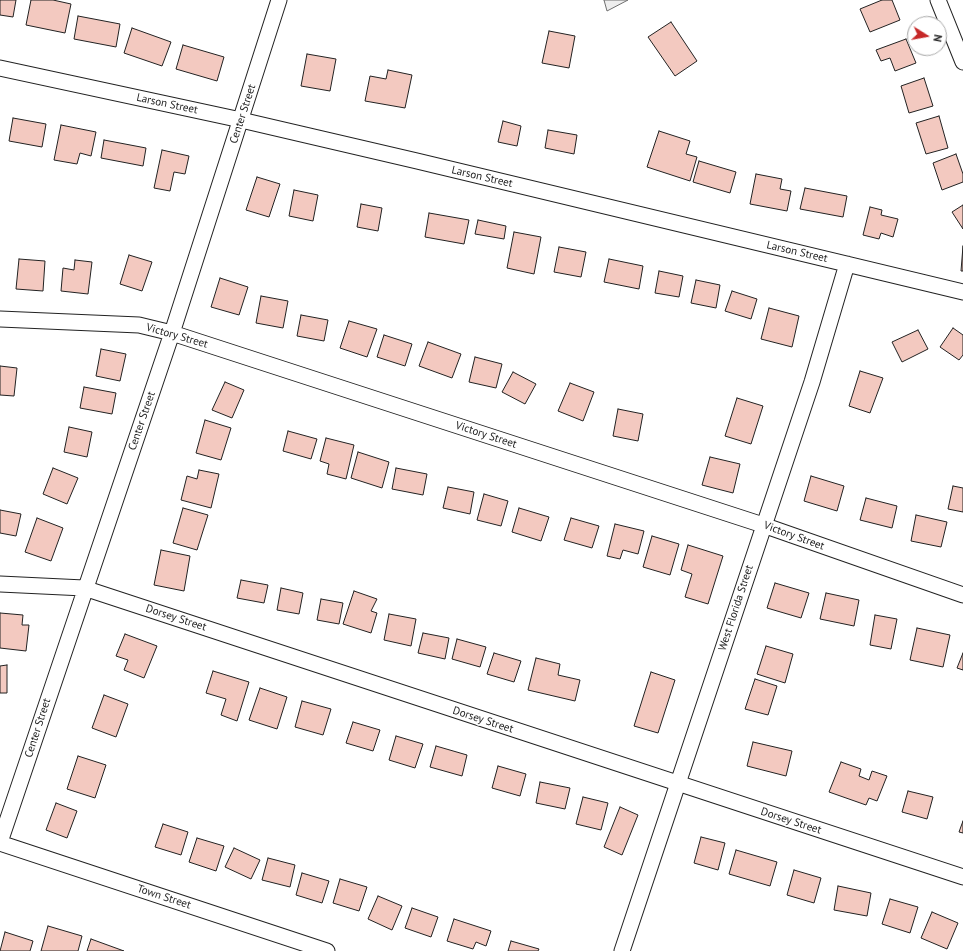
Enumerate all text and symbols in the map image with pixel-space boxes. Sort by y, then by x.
north arrow [907,16,947,56]
text: N [930,33,945,43]
street label: Center Street [227,83,259,145]
street label: Larson Street [135,91,199,117]
street label: Larson Street [450,164,514,190]
street label: Larson Street [765,239,829,265]
street label: Victory Street [145,321,209,351]
street label: Center Street [126,390,158,452]
street label: Victory Street [454,419,518,451]
street label: Victory Street [762,519,826,553]
street label: West Florida Street [716,563,756,653]
street label: Dorsey Street [144,602,208,634]
street label: Center Street [22,697,54,759]
street label: Dorsey Street [451,704,515,736]
street label: Dorsey Street [759,805,823,837]
street label: Town Street [136,882,192,912]

